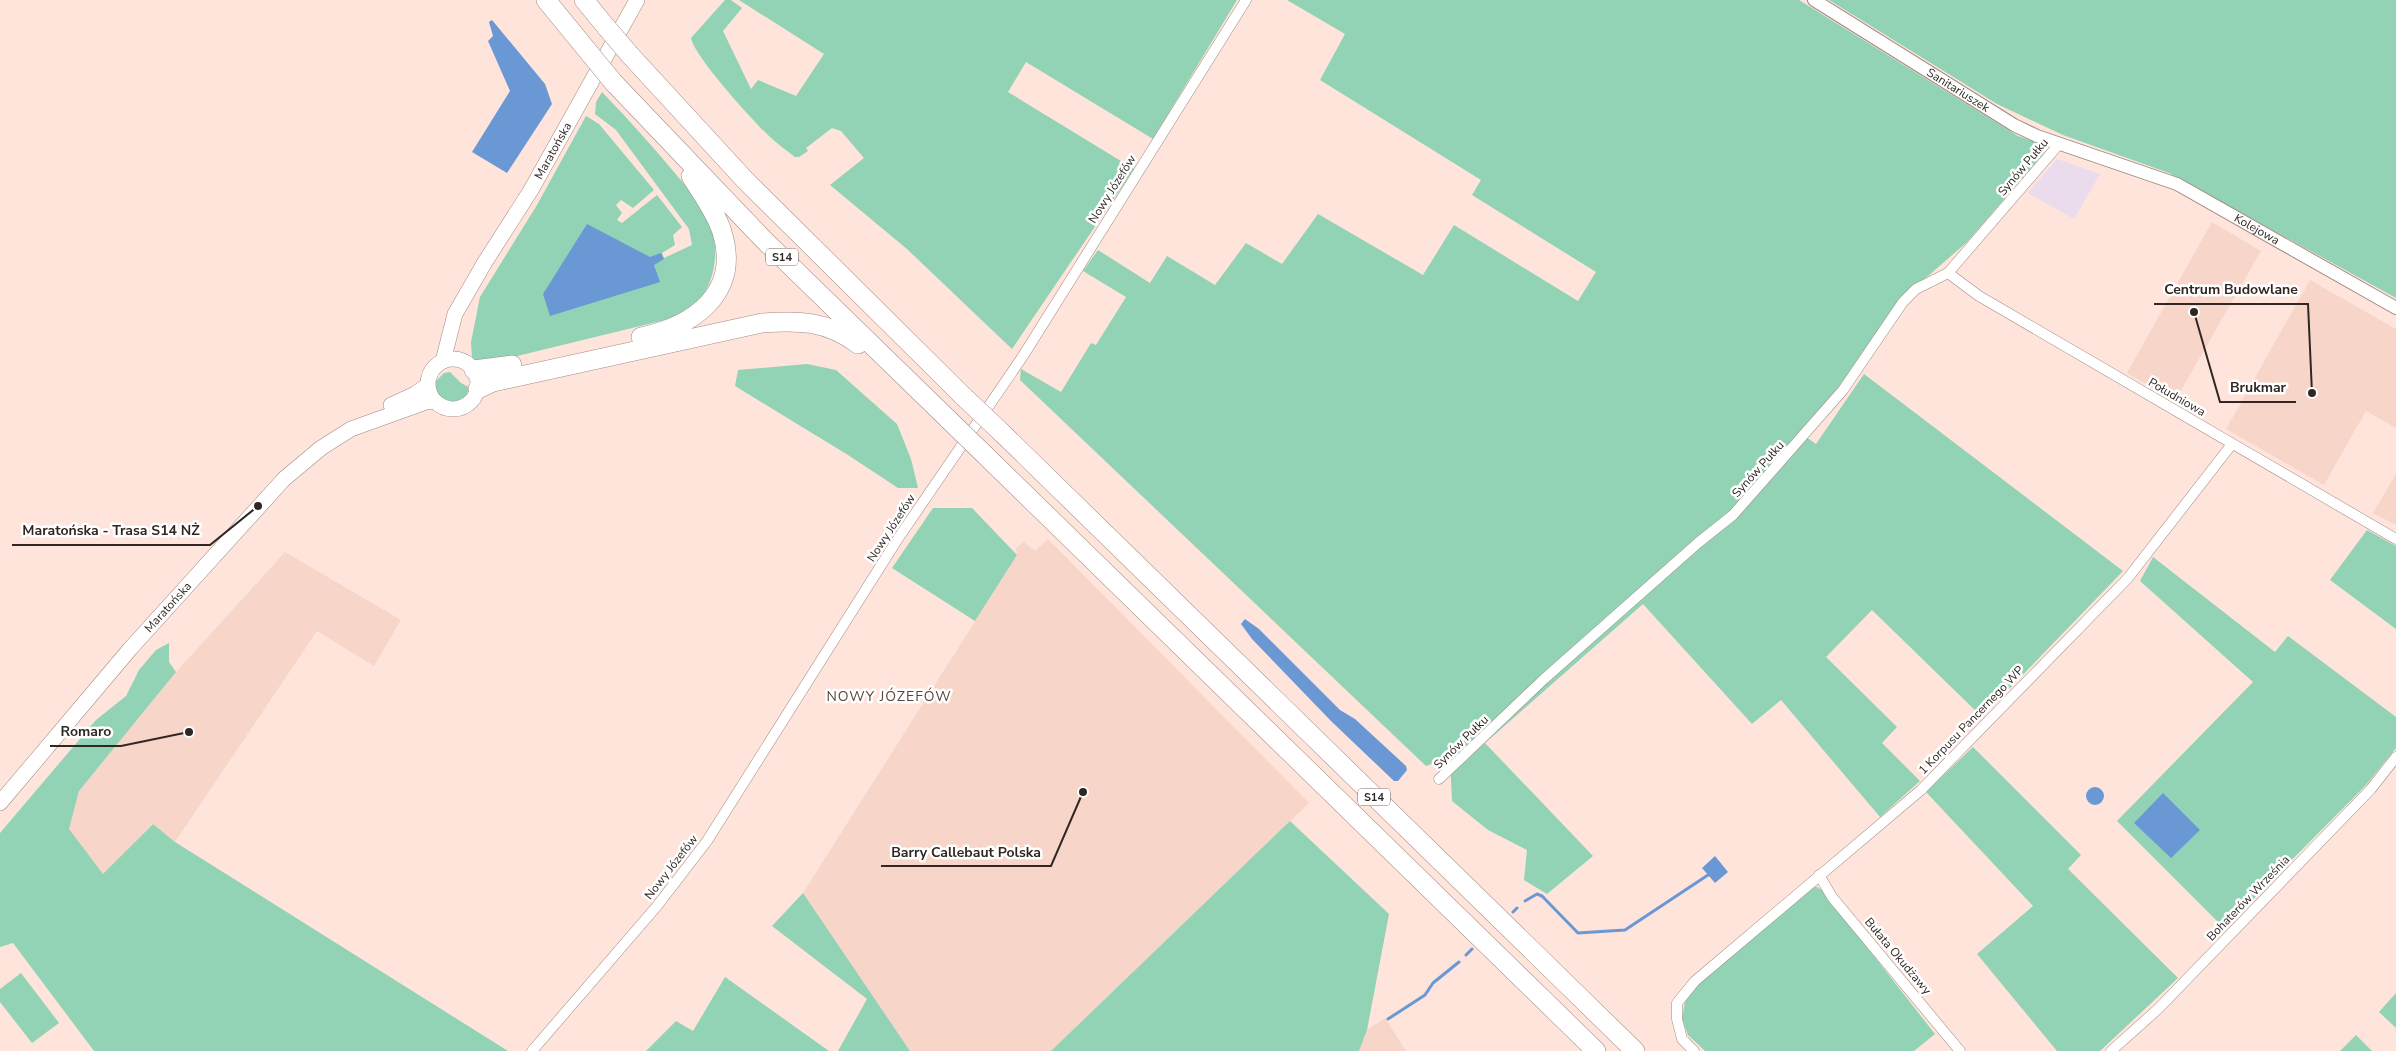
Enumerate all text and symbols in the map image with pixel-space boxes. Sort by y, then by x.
street label: Sanitariuszek [1924,64,1993,116]
street label: Maratońska [531,119,575,182]
street label: Synów Pułku [1994,135,2052,199]
street label: Nowy Józefów [1085,152,1139,226]
street label: Kolejowa [2231,210,2282,248]
road number: S14 [766,248,798,266]
callout: Centrum Budowlane [2154,275,2308,304]
text: Centrum Budowlane [2164,280,2298,299]
callout: Brukmar [2220,373,2296,402]
street label: Południowa [2145,374,2209,420]
text: Brukmar [2230,378,2287,397]
street label: Synów Pułku [1728,437,1788,501]
street label: Nowy Józefów [863,491,919,565]
callout: Maratońska - Trasa S14 NŻ [12,516,210,545]
text: Maratońska - Trasa S14 NŻ [22,521,200,540]
street label: Maratońska [141,578,195,636]
street label: 1 Korpusu Pancernego WP [1915,662,2028,778]
district label: NOWY JÓZEFÓW [826,687,952,706]
street label: Synów Pułku [1430,712,1492,772]
callout: Romaro [50,717,121,746]
text: Romaro [61,722,111,741]
road number: S14 [1358,789,1390,806]
street label: Nowy Józefów [641,831,701,903]
callout: Barry Callebaut Polska [881,837,1051,866]
text: Barry Callebaut Polska [891,843,1041,862]
street label: Bohaterów Września [2203,852,2293,944]
street label: Bułata Okudżawy [1861,914,1935,998]

